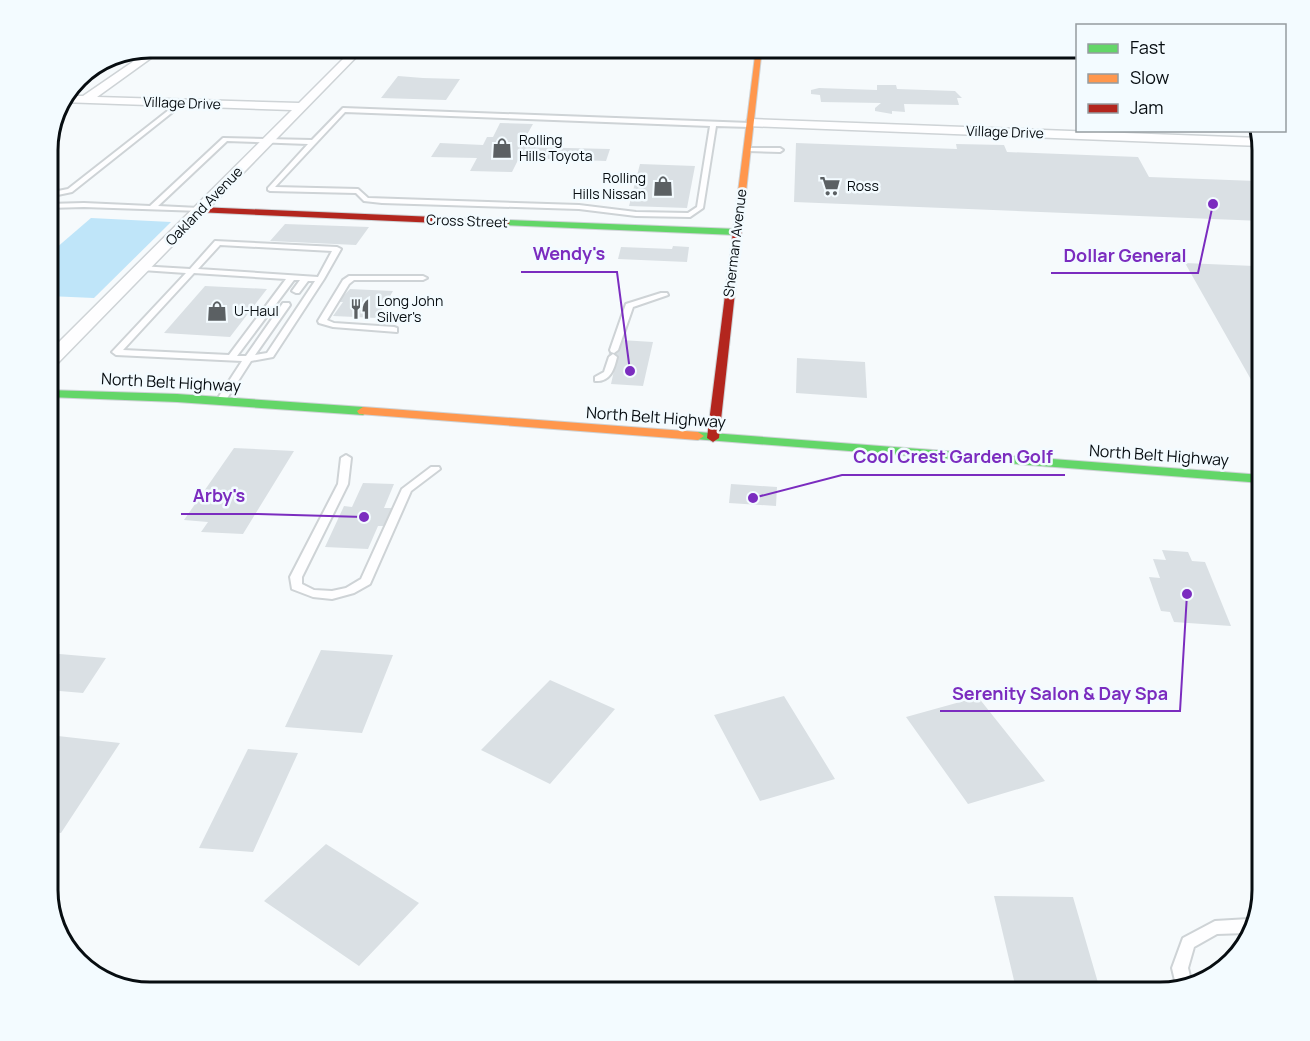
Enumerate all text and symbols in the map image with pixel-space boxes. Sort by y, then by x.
legend [1076,24,1286,132]
text: Fast [1130,35,1165,59]
text: Slow [1130,65,1170,89]
street label: Village Drive [143,92,221,113]
text: Jam [1130,95,1164,119]
street label: Village Drive [966,121,1044,142]
place label: Rolling Hills Toyota [519,130,593,165]
shop icon: Rolling Hills Toyota [490,136,514,160]
street label: Oakland Avenue [161,162,246,249]
place label: Rolling Hills Nissan [573,168,646,203]
shop icon: Rolling Hills Nissan [651,174,675,198]
supermarket icon: Ross [818,174,842,198]
place label: Ross [847,176,879,195]
street label: Sherman Avenue [718,188,751,298]
street label: Cross Street [426,210,509,231]
callout: Wendy's [521,236,617,272]
callout: Dollar General [1051,237,1198,273]
text: Wendy's [533,241,605,265]
text: Dollar General [1063,243,1187,267]
place label: Long John Silver's [377,291,443,326]
restaurant icon: Long John Silver's [348,297,372,321]
shop icon: U-Haul [205,299,229,323]
place label: U-Haul [234,301,279,320]
street label: North Belt Highway [100,367,242,397]
street label: North Belt Highway [585,401,727,433]
callout: Cool Crest Garden Golf [842,439,1065,475]
street label: North Belt Highway [1088,439,1230,471]
text: Cool Crest Garden Golf [853,444,1053,468]
callout: Arby's [181,478,258,514]
text: Arby's [193,483,246,507]
callout: Serenity Salon & Day Spa [940,675,1180,711]
text: Serenity Salon & Day Spa [952,681,1168,705]

